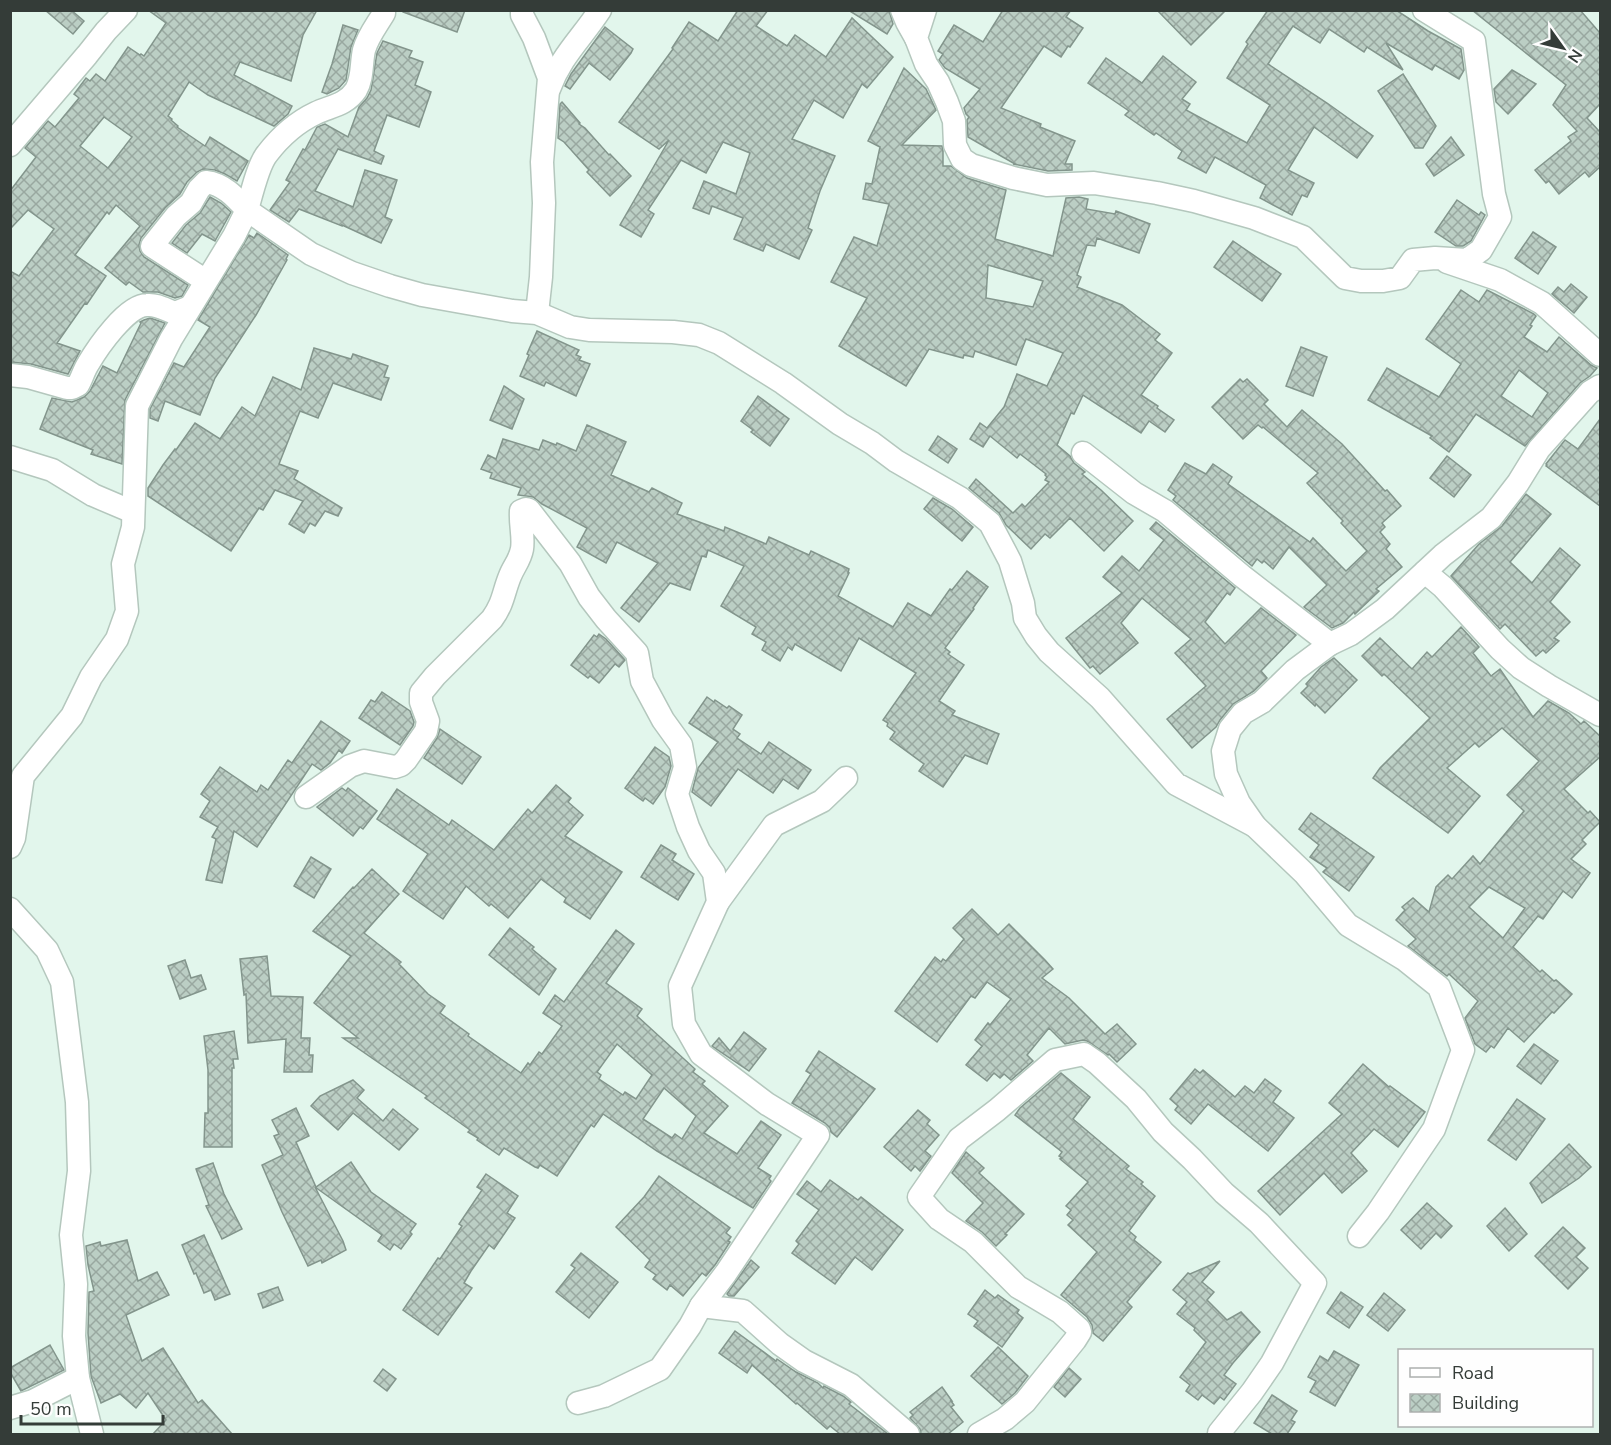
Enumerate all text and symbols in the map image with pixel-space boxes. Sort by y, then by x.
north arrow [1533,18,1593,78]
text: N [1562,45,1587,67]
legend [1398,1349,1593,1427]
text: Road [1452,1361,1494,1385]
scale bar [21,1388,164,1426]
text: Building [1452,1391,1519,1415]
text: 50 m [30,1397,72,1421]

